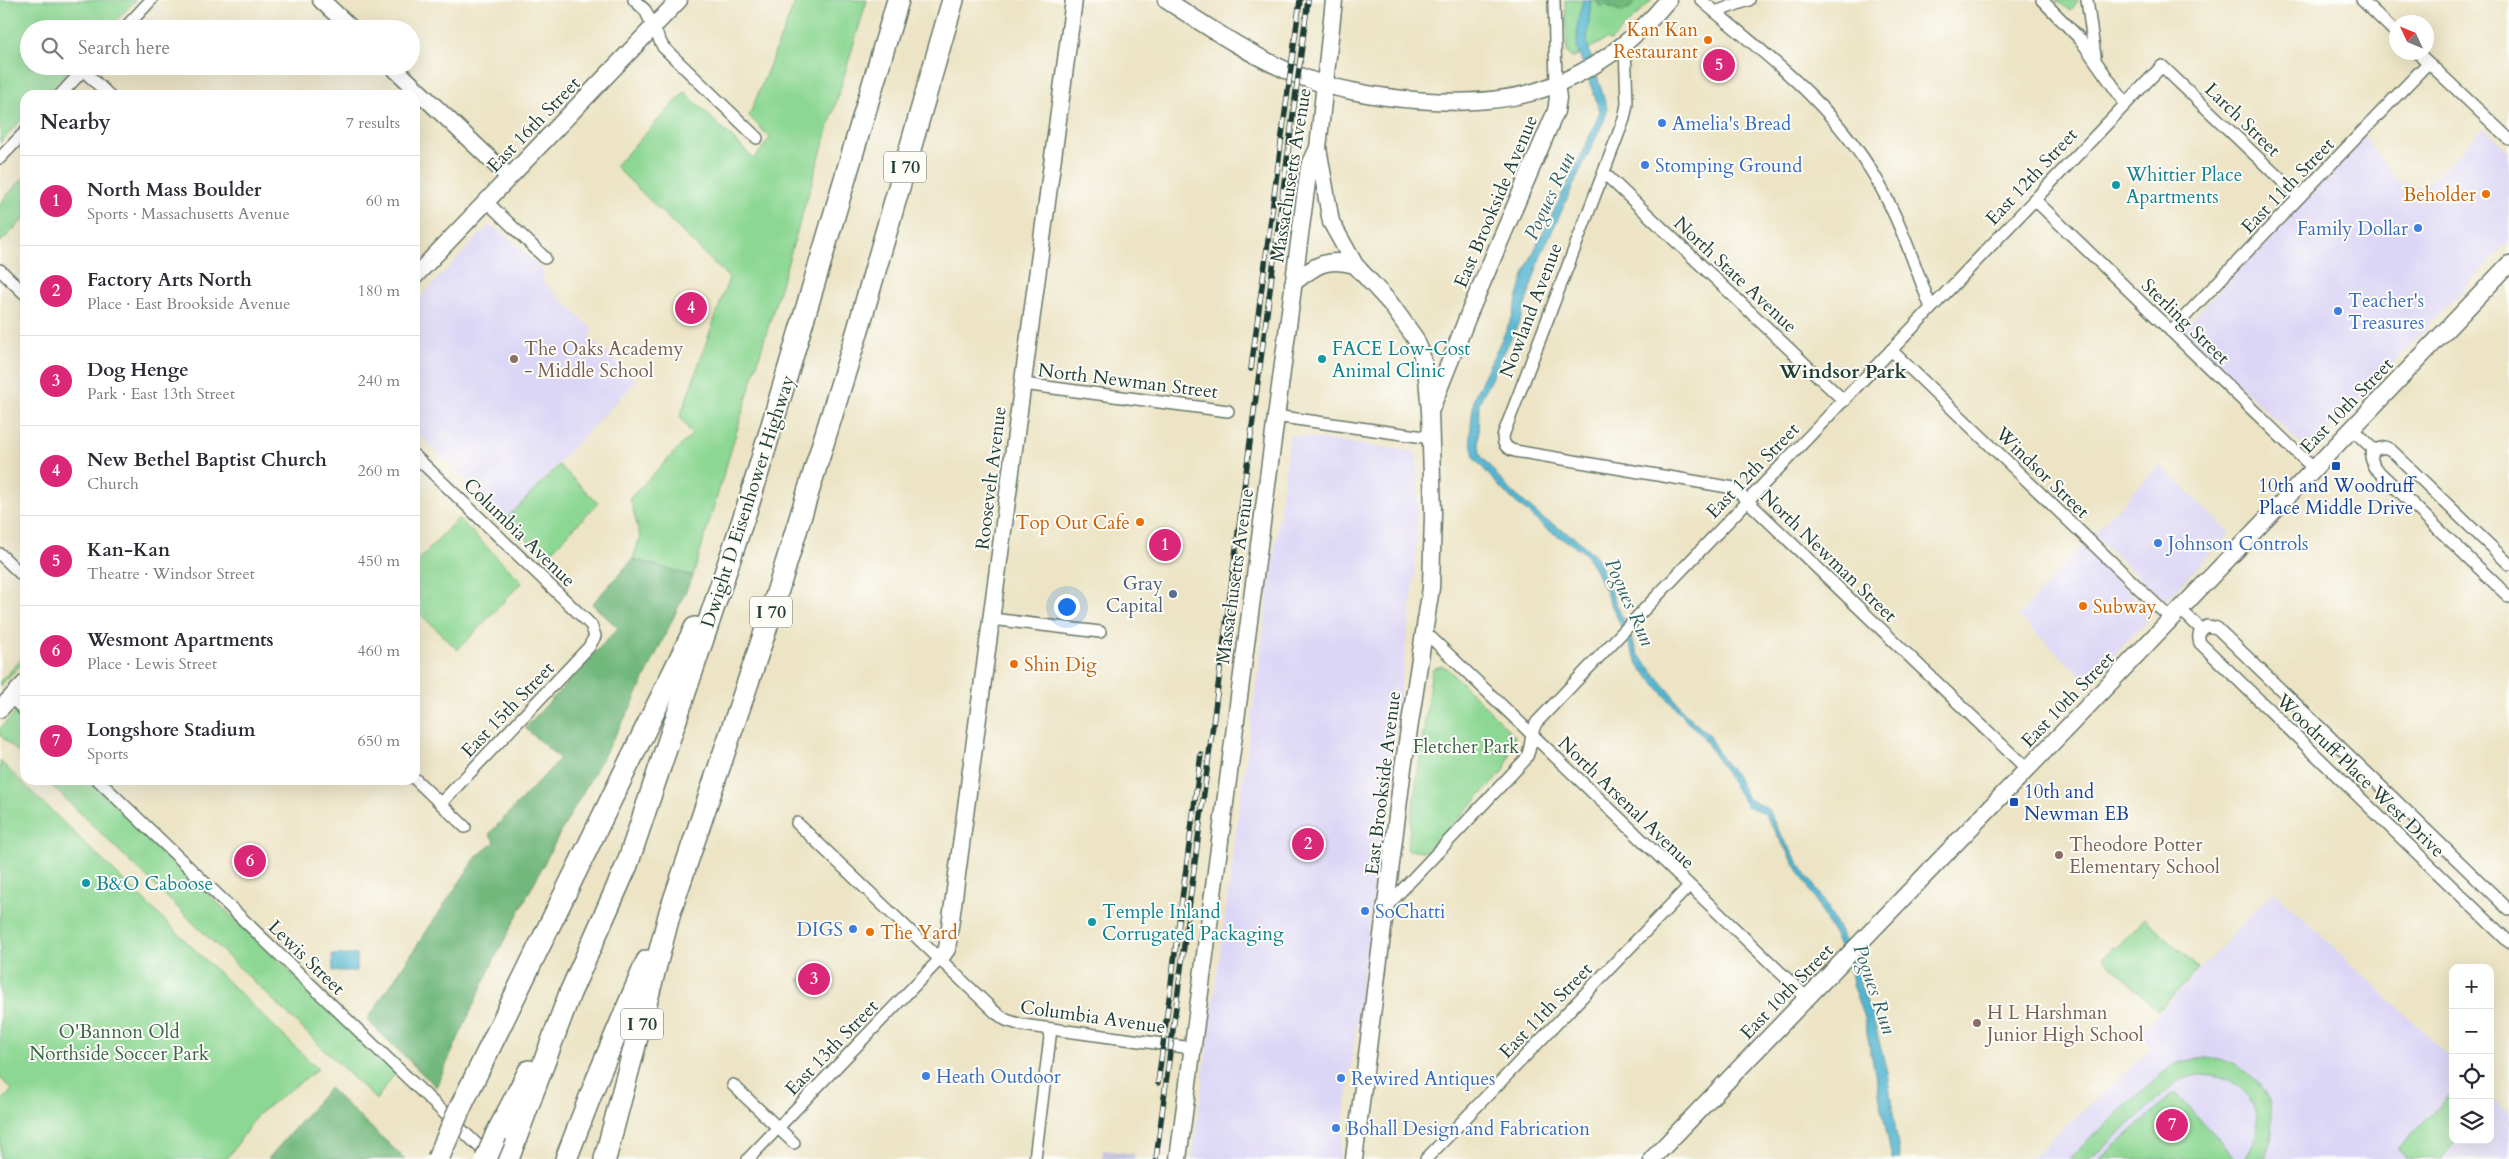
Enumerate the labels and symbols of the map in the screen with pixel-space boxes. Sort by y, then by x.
north arrow [2389,15,2434,60]
place label: Kan Kan Restaurant [1613,17,1698,65]
marker: Kan Kan Restaurant [1702,34,1714,46]
pin: 5 [1703,46,1735,84]
street label: East 16th Street [481,71,586,178]
street label: Larch Street [2199,77,2286,163]
street label: Massachusetts Avenue [1264,86,1318,264]
street label: East Brookside Avenue [1448,111,1544,292]
place label: Amelia's Bread [1672,111,1791,137]
marker: Amelia's Bread [1656,117,1668,129]
street label: East 12th Street [1980,122,2084,231]
street label: East 11th Street [2235,132,2340,239]
water label: Pogues Run [1518,148,1581,244]
road number: I 70 [884,152,926,182]
place label: Stomping Ground [1655,153,1802,179]
marker: Stomping Ground [1639,159,1651,171]
place label: Whittier Place Apartments [2125,162,2242,210]
marker: Whittier Place Apartments [2110,179,2122,191]
place label: Beholder [2403,182,2476,208]
marker: Beholder [2480,188,2492,200]
street label: North State Avenue [1668,211,1803,339]
place label: Family Dollar [2297,216,2408,242]
marker: Family Dollar [2412,222,2424,234]
street label: Nowland Avenue [1493,239,1569,381]
street label: Sterling Street [2135,273,2235,371]
place label: Teacher's Treasures [2348,288,2424,336]
pin: 4 [675,289,707,327]
marker: Teacher's Treasures [2332,305,2344,317]
place label: The Oaks Academy - Middle School [524,336,684,384]
place label: FACE Low-Cost Animal Clinic [1332,336,1470,384]
street label: East 10th Street [2294,352,2399,459]
marker: The Oaks Academy - Middle School [508,353,520,365]
marker: FACE Low-Cost Animal Clinic [1316,353,1328,365]
street label: North Newman Street [1037,357,1219,405]
district label: Windsor Park [1778,358,1907,385]
street label: Dwight D Eisenhower Highway [695,372,801,631]
street label: Roosevelt Avenue [969,405,1013,551]
street label: East 12th Street [1700,417,1805,524]
street label: Windsor Street [1989,420,2095,524]
marker: 10th and Woodruff Place Middle Drive [2330,460,2342,472]
street label: Columbia Avenue [458,472,581,593]
place label: 10th and Woodruff Place Middle Drive [2258,473,2417,521]
street label: North Newman Street [1754,484,1902,628]
street label: Massachusetts Avenue [1210,487,1260,665]
place label: Top Out Cafe [1015,510,1130,536]
marker: Top Out Cafe [1134,516,1146,528]
pin: 1 [1149,526,1181,564]
place label: Johnson Controls [2165,531,2308,557]
marker: Johnson Controls [2152,537,2164,549]
water label: Pogues Run [1598,554,1661,651]
place label: Gray Capital [1106,571,1163,619]
marker: Gray Capital [1167,588,1179,600]
your location [1054,594,1080,620]
place label: Subway [2093,594,2157,620]
road number: I 70 [750,596,792,628]
marker: Subway [2077,600,2089,612]
street label: East 10th Street [2015,646,2120,753]
place label: Shin Dig [1024,652,1097,678]
street label: East 15th Street [455,656,560,763]
marker: Shin Dig [1008,658,1020,670]
street label: Woodruff Place West Drive [2270,687,2450,863]
street label: East Brookside Avenue [1359,690,1407,877]
street label: North Arsenal Avenue [1552,731,1700,875]
park label: Fletcher Park [1413,734,1520,760]
place label: 10th and Newman EB [2024,779,2129,827]
marker: 10th and Newman EB [2008,796,2020,808]
pin: 2 [1292,825,1324,863]
place label: Theodore Potter Elementary School [2069,832,2220,880]
pin: 6 [234,842,266,880]
marker: Theodore Potter Elementary School [2053,849,2065,861]
place label: B&O Caboose [96,871,213,897]
marker: B&O Caboose [80,877,92,889]
place label: Temple Inland Corrugated Packaging [1102,899,1284,947]
place label: SoChatti [1375,899,1445,925]
marker: SoChatti [1359,905,1371,917]
street label: Lewis Street [262,914,351,1001]
marker: Temple Inland Corrugated Packaging [1086,916,1098,928]
place label: DIGS [797,917,843,943]
place label: The Yard [880,920,958,946]
marker: DIGS [847,923,859,935]
marker: The Yard [864,926,876,938]
street label: East 10th Street [1734,938,1839,1045]
water label: Pogues Run [1847,941,1903,1038]
street label: East 11th Street [1493,957,1598,1064]
pin: 3 [798,960,830,998]
street label: East 13th Street [779,994,884,1101]
street label: Columbia Avenue [1018,994,1167,1040]
place label: H L Harshman Junior High School [1984,1000,2144,1048]
road number: I 70 [621,1009,663,1040]
marker: H L Harshman Junior High School [1971,1017,1983,1029]
park label: O'Bannon Old Northside Soccer Park [29,1019,210,1067]
place label: Heath Outdoor [936,1064,1061,1090]
place label: Rewired Antiques [1351,1066,1495,1092]
marker: Heath Outdoor [920,1070,932,1082]
marker: Rewired Antiques [1335,1072,1347,1084]
pin: 7 [2156,1106,2188,1144]
place label: Bohall Design and Fabrication [1346,1116,1590,1142]
marker: Bohall Design and Fabrication [1330,1122,1342,1134]

